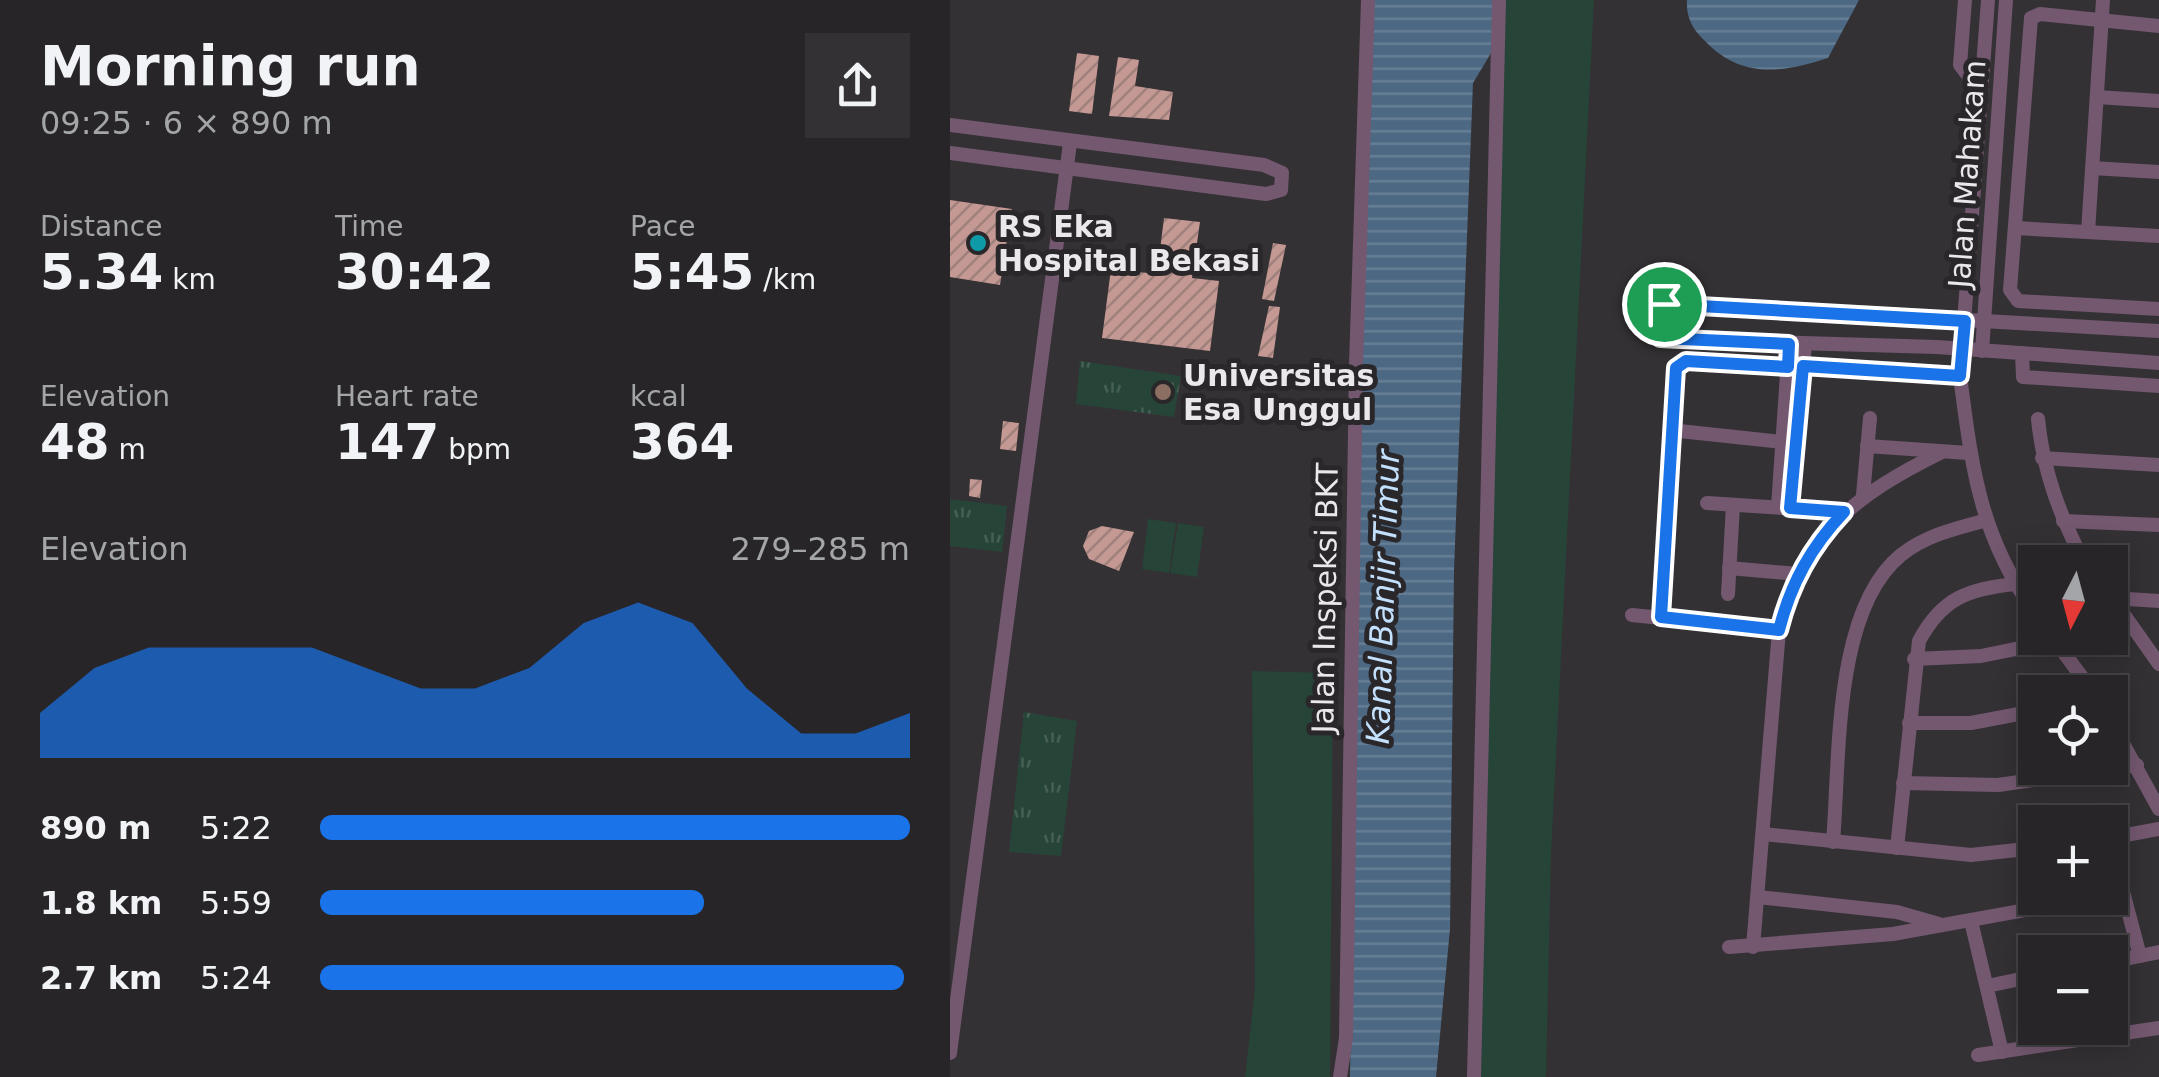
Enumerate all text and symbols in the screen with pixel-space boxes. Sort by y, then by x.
button: share [805,33,910,138]
text: Morning run [40,34,421,98]
street label: Jalan Mahakam [1941,59,1992,291]
text: 09:25 · 6 × 890 m [40,104,333,142]
place label: RS Eka Hospital Bekasi [998,209,1260,278]
text: Distance [40,210,162,243]
text: Time [335,210,404,243]
text: Pace [630,210,695,243]
marker: RS Eka Hospital Bekasi [967,232,989,254]
text: 5.34 [40,243,163,301]
text: 30:42 [335,243,494,301]
text: 5:45 [630,243,754,301]
pin [1622,262,1707,347]
text: km [163,263,216,296]
text: /km [754,263,816,296]
icon: arrive [1637,277,1692,332]
place label: Universitas Esa Unggul [1183,358,1374,427]
text: Elevation [40,380,170,413]
text: Heart rate [335,380,479,413]
text: kcal [630,380,687,413]
marker: Universitas Esa Unggul [1152,381,1174,403]
text: 48 [40,413,110,471]
text: 147 [335,413,439,471]
text: 364 [630,413,734,471]
text: m [110,433,146,466]
text: bpm [439,433,511,466]
water label: Kanal Banjir Timur [1359,447,1407,745]
street label: Jalan Inspeksi BKT [1305,462,1345,736]
text: Elevation [40,530,189,568]
text: 279–285 m [731,530,910,568]
north arrow [2018,545,2128,655]
map controls [2018,545,2128,1045]
button: locate [2018,675,2128,785]
button: + [2018,805,2128,915]
text: 890 m [40,809,151,847]
text: 5:22 [200,809,272,847]
text: 1.8 km [40,884,162,922]
text: 5:59 [200,884,272,922]
button: − [2018,935,2128,1045]
text: 2.7 km [40,959,162,997]
text: 5:24 [200,959,272,997]

